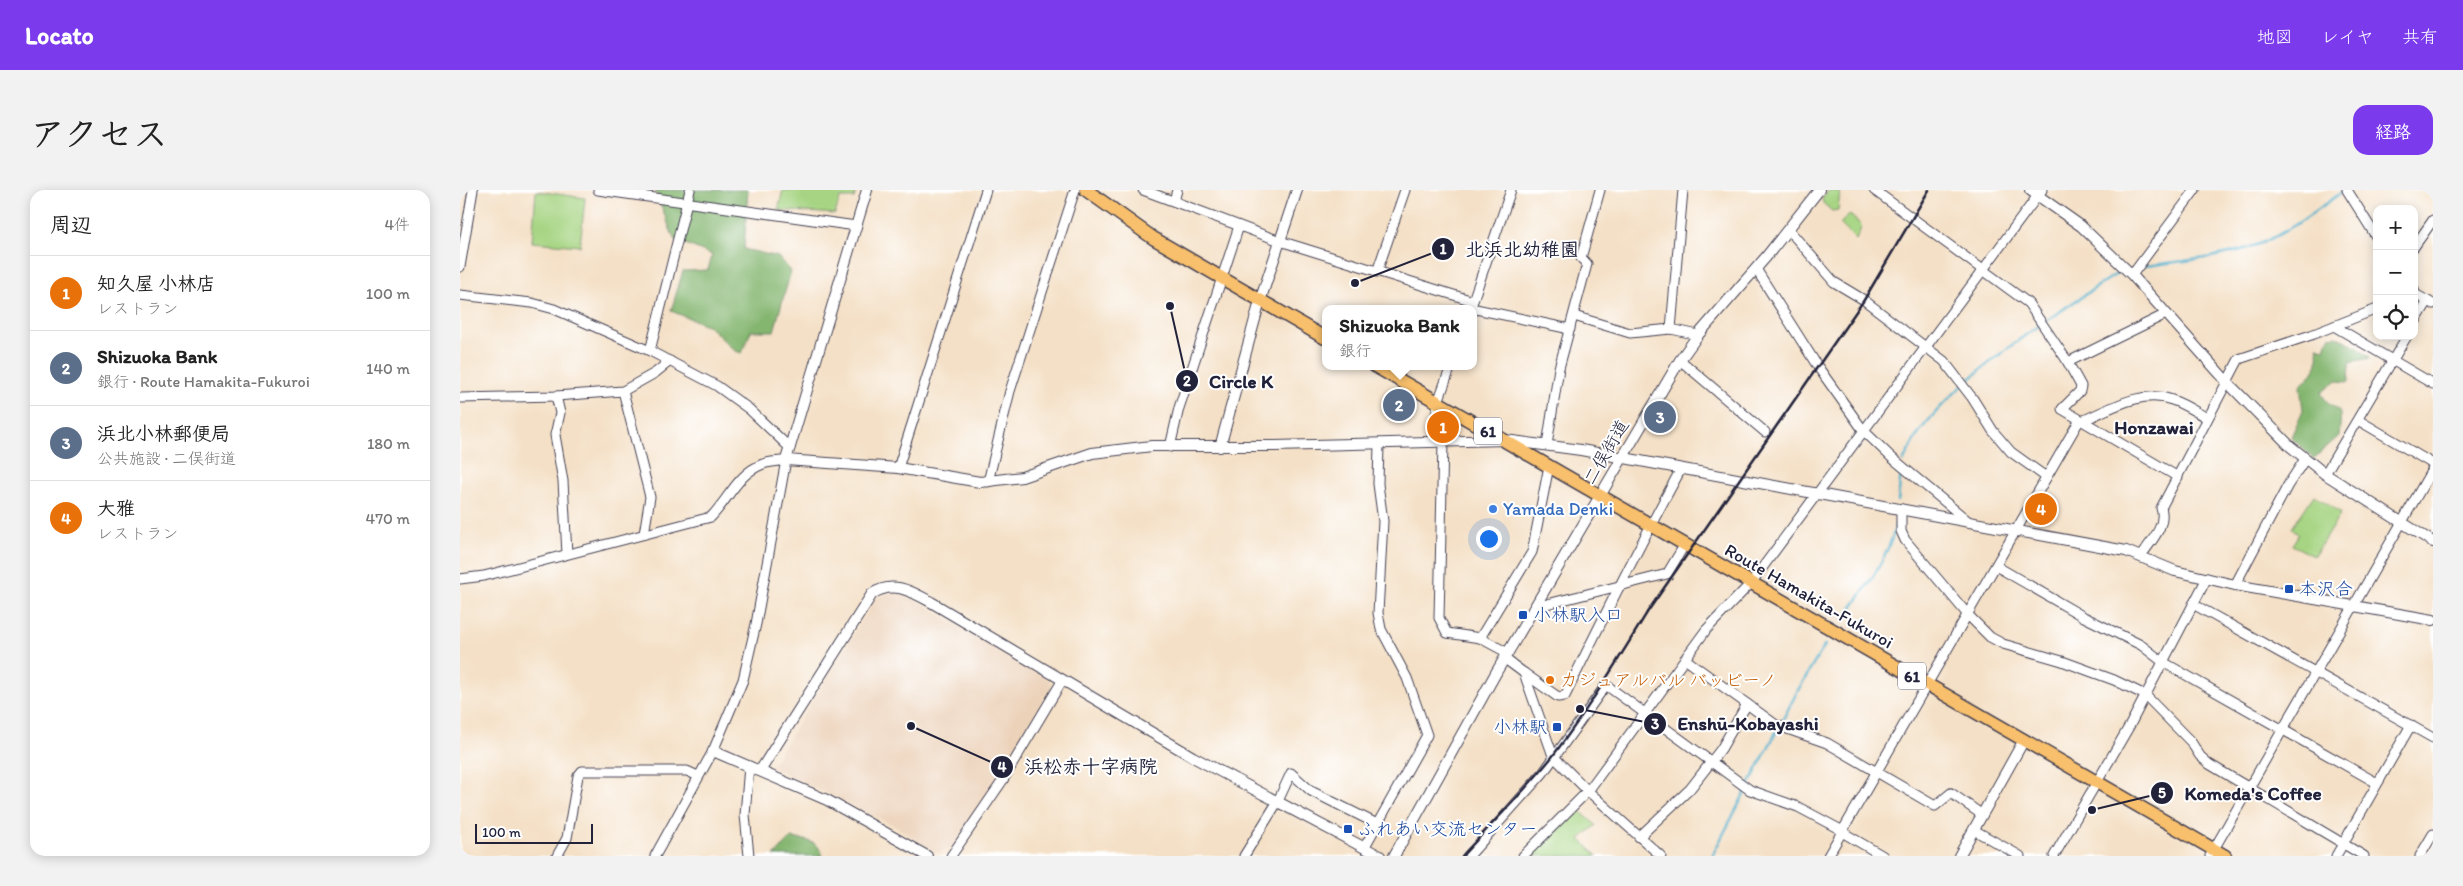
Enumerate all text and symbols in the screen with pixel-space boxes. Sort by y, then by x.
text: Locato [25,21,94,50]
text: 地図 [2257,26,2293,48]
text: レイヤ [2321,26,2374,48]
text: 共有 [2402,26,2438,48]
button: 経路 [2353,105,2433,155]
text: アクセス [30,113,168,155]
map controls [2373,205,2418,340]
button: + [2373,205,2418,250]
text: 周辺 [50,212,92,237]
text: 4件 [384,215,410,234]
callout: 北浜北幼稚園 [1430,232,1589,266]
text: 北浜北幼稚園 [1465,238,1579,261]
text: 1 [1440,240,1447,258]
button: − [2373,250,2418,295]
text: 知久屋 小林店 [97,272,215,295]
text: 1 [62,284,70,303]
text: 100 m [366,284,410,303]
button: locate [2373,295,2418,340]
text: レストラン [97,299,178,318]
popup [1322,305,1477,370]
text: Shizuoka Bank [1339,314,1460,337]
text: 銀行 [1339,341,1371,360]
text: Shizuoka Bank [97,345,217,368]
text: 2 [62,359,70,378]
text: 140 m [366,359,410,378]
callout: Circle K [1174,364,1283,398]
text: Circle K [1209,370,1274,393]
text: 銀行 · Route Hamakita-Fukuroi [97,372,310,391]
text: 2 [1183,372,1191,390]
pin: 2 [1383,386,1415,424]
pin: 3 [1644,398,1676,436]
pin: 1 [1427,408,1459,446]
street label: 二俣街道 [1578,415,1634,489]
district label: Honzawai [2114,416,2194,439]
road number: 61 [1474,418,1502,445]
text: 浜北小林郵便局 [97,422,230,445]
text: 3 [62,434,70,453]
text: 180 m [367,434,410,453]
text: 公共施設 · 二俣街道 [97,449,236,468]
pin: 4 [2025,490,2057,528]
text: 大雅 [97,497,135,520]
place label: Yamada Denki [1503,498,1613,520]
marker: Yamada Denki [1487,503,1499,515]
text: 4 [61,509,71,528]
text: 470 m [366,509,410,528]
text: レストラン [97,524,178,543]
your location [1476,526,1502,552]
street label: Route Hamakita-Fukuroi [1721,539,1897,653]
place label: 本沢合 [2299,578,2353,600]
marker: 本沢合 [2283,583,2295,595]
place label: 小林駅入口 [1533,604,1623,626]
marker: 小林駅入口 [1517,609,1529,621]
road number: 61 [1898,662,1926,690]
place label: カジュアルバル バッビーノ [1560,669,1777,691]
marker: カジュアルバル バッビーノ [1544,674,1556,686]
callout: Enshū-Kobayashi [1642,707,1829,741]
text: Enshū-Kobayashi [1677,712,1819,735]
text: 3 [1651,715,1659,733]
place label: 小林駅 [1493,716,1547,738]
marker: 小林駅 [1551,721,1563,733]
callout: 浜松赤十字病院 [990,750,1168,784]
text: 浜松赤十字病院 [1024,755,1158,778]
text: 4 [997,758,1007,776]
callout: Komeda's Coffee [2149,776,2331,810]
text: Komeda's Coffee [2184,782,2322,805]
text: 5 [2158,784,2166,802]
place label: ふれあい交流センター [1358,818,1537,840]
scale bar [475,821,592,844]
marker: ふれあい交流センター [1342,823,1354,835]
text: 100 m [482,824,521,841]

